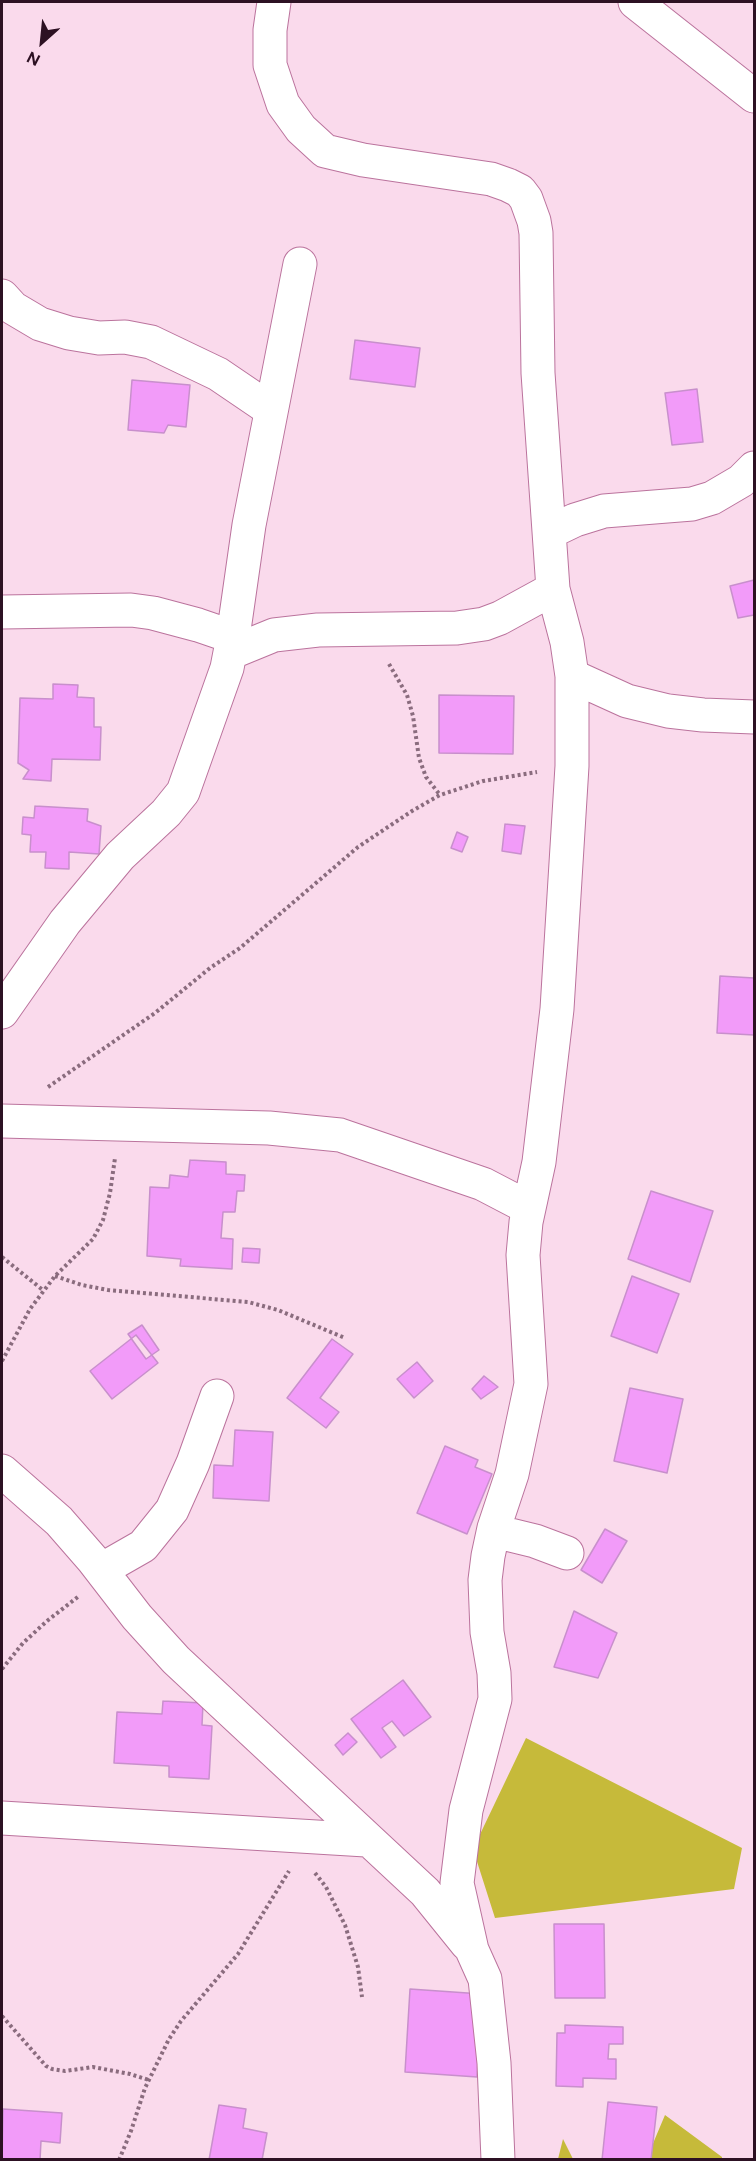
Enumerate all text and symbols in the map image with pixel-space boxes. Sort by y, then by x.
north arrow [12,12,72,72]
text: N [24,47,43,70]

